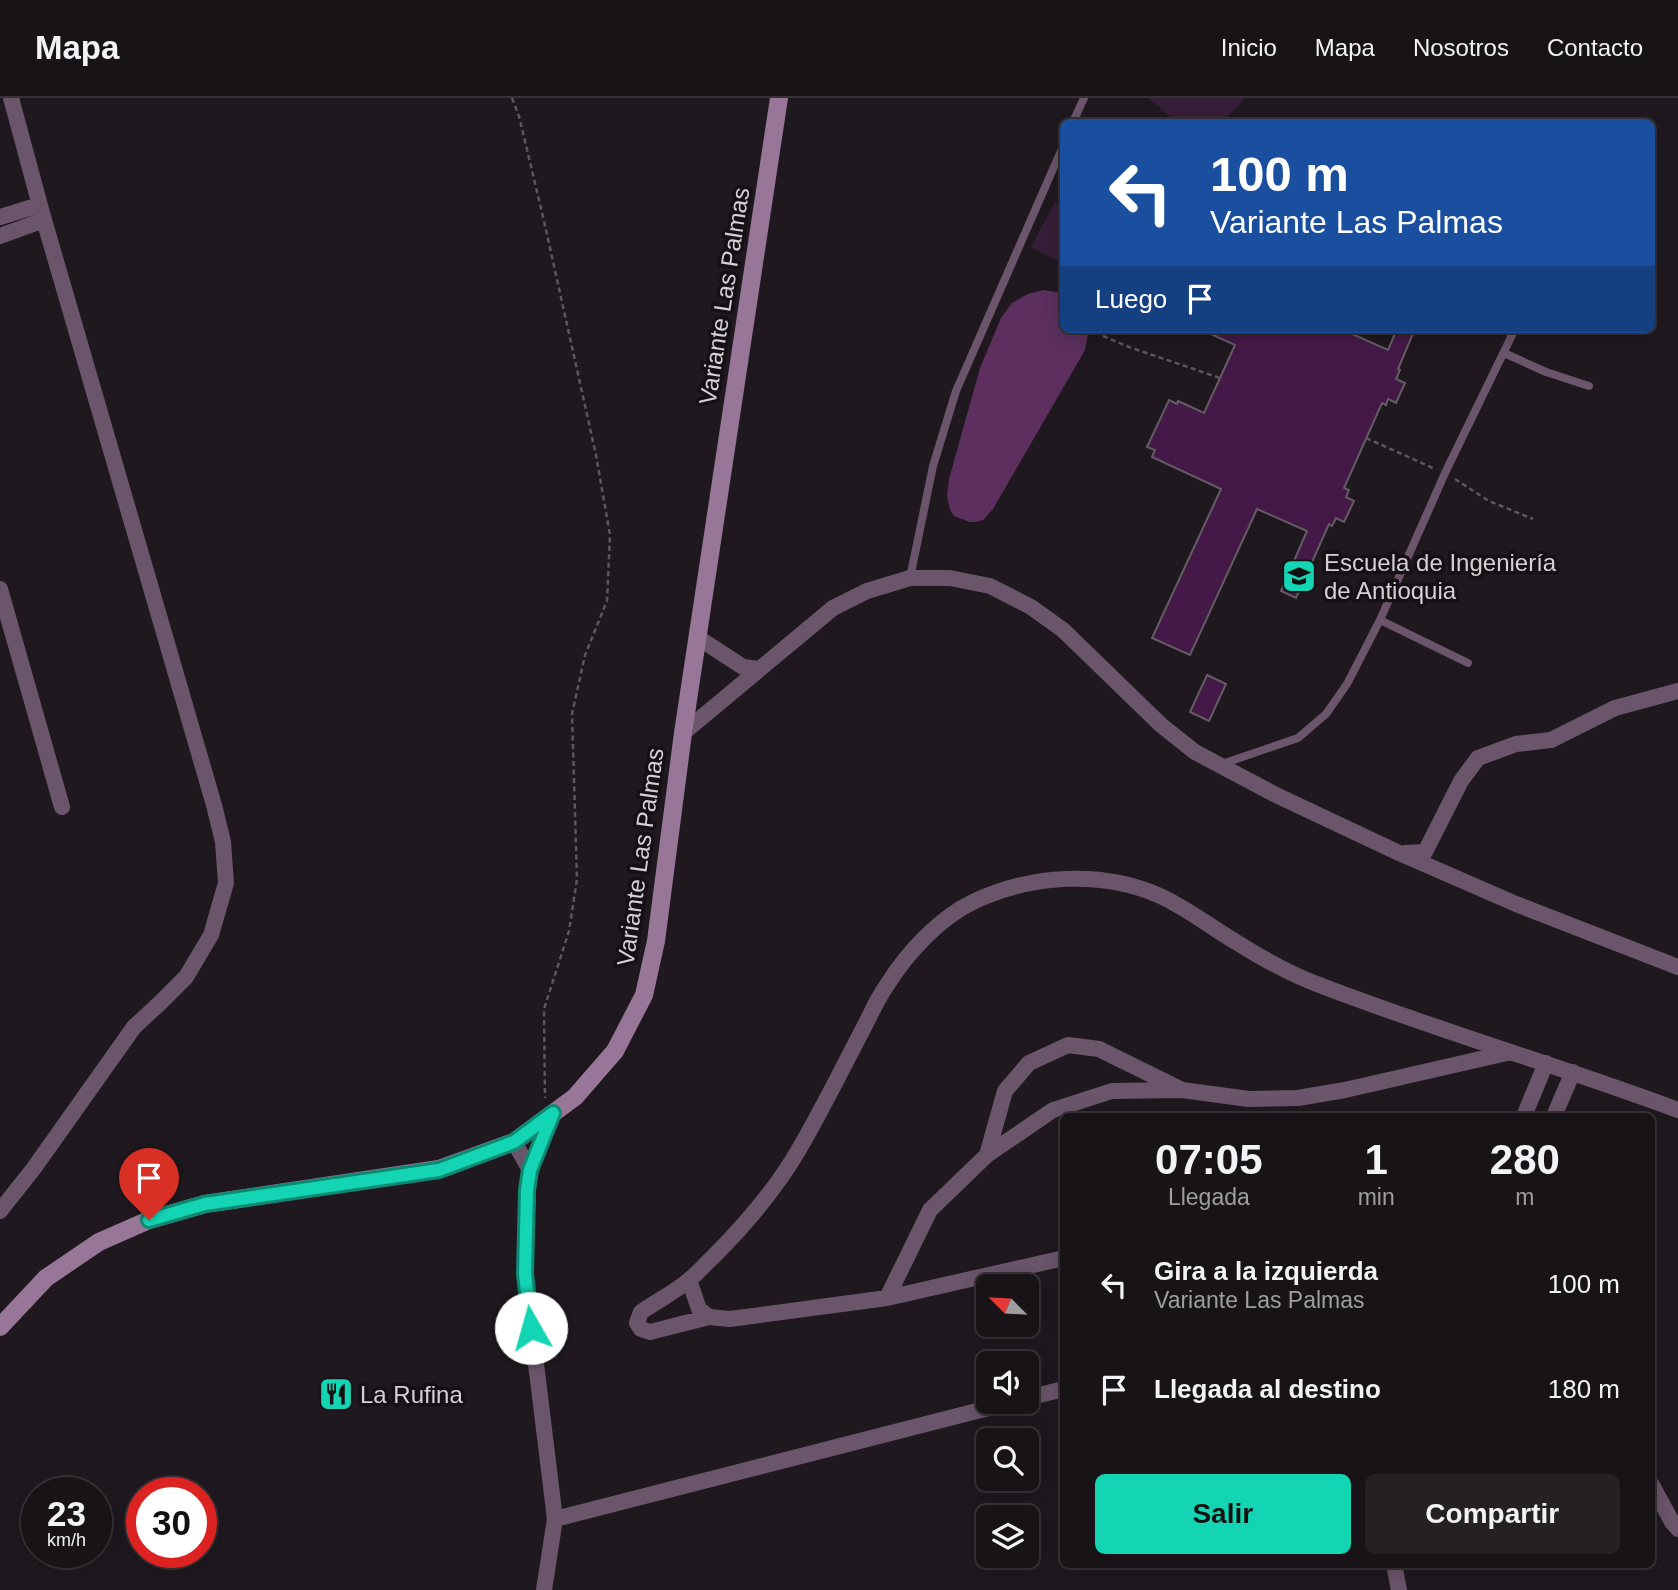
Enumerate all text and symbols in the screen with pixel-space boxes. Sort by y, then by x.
text: Mapa [35,29,119,66]
text: Inicio [1221,34,1277,61]
text: Mapa [1315,34,1375,61]
text: Nosotros [1413,34,1509,61]
text: Contacto [1547,34,1643,61]
icon: left [1095,147,1186,238]
text: 100 m [1210,147,1349,201]
street label: Variante Las Palmas [693,185,755,407]
text: Variante Las Palmas [1210,204,1503,240]
icon: arrive [1181,280,1219,318]
text: Luego [1095,284,1167,314]
place label: Escuela de Ingeniería de Antioquia [1324,549,1557,604]
school or university icon: Escuela de Ingeniería de Antioquia [1280,557,1318,595]
street label: Variante Las Palmas [611,746,669,968]
text: 07:05 [1155,1136,1263,1183]
text: 1 [1364,1136,1388,1183]
text: 280 [1490,1136,1560,1183]
pin [119,1148,179,1220]
icon: arrive [130,1159,168,1197]
text: Llegada [1168,1184,1250,1210]
text: min [1358,1184,1395,1210]
text: m [1515,1184,1534,1210]
text: Gira a la izquierda [1154,1256,1378,1286]
icon: left [1095,1266,1133,1304]
text: 100 m [1548,1269,1620,1299]
north arrow [976,1274,1040,1337]
map controls [976,1274,1039,1568]
text: Variante Las Palmas [1154,1287,1365,1313]
position arrow [494,1291,568,1365]
button: sound [976,1351,1039,1414]
icon: arrive [1095,1371,1133,1409]
text: Llegada al destino [1154,1374,1381,1404]
text: 180 m [1548,1374,1620,1404]
restaurant icon: La Rufina [317,1375,355,1413]
place label: La Rufina [360,1381,463,1408]
button: search [976,1428,1039,1491]
button: Salir [1095,1474,1351,1554]
button: Compartir [1365,1474,1620,1554]
speed limit sign: 30 [126,1477,217,1568]
text: 23 [47,1494,86,1533]
button: layers [976,1505,1039,1568]
text: km/h [47,1530,86,1550]

